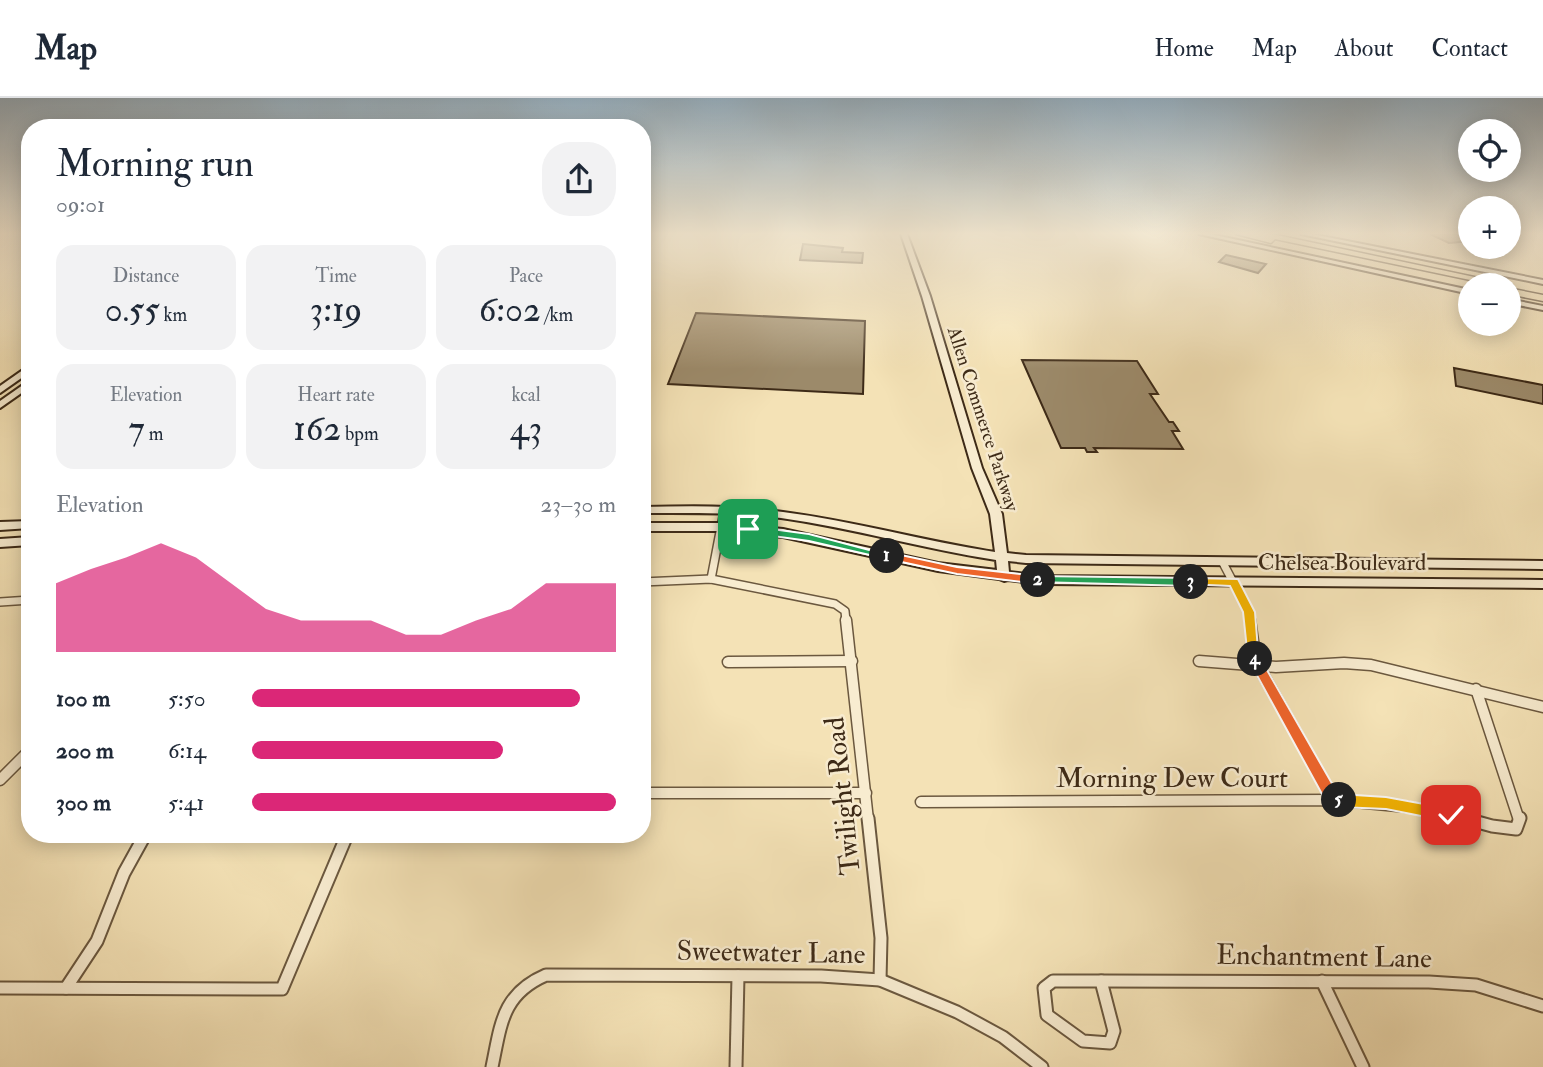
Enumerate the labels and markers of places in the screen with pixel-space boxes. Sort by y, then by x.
pin [718,499,778,559]
pin: 1 [870,538,904,574]
pin: 2 [1020,562,1056,598]
pin: 3 [1174,564,1208,600]
pin: 4 [1238,642,1272,676]
pin: 5 [1322,782,1356,818]
pin [1421,785,1481,845]

